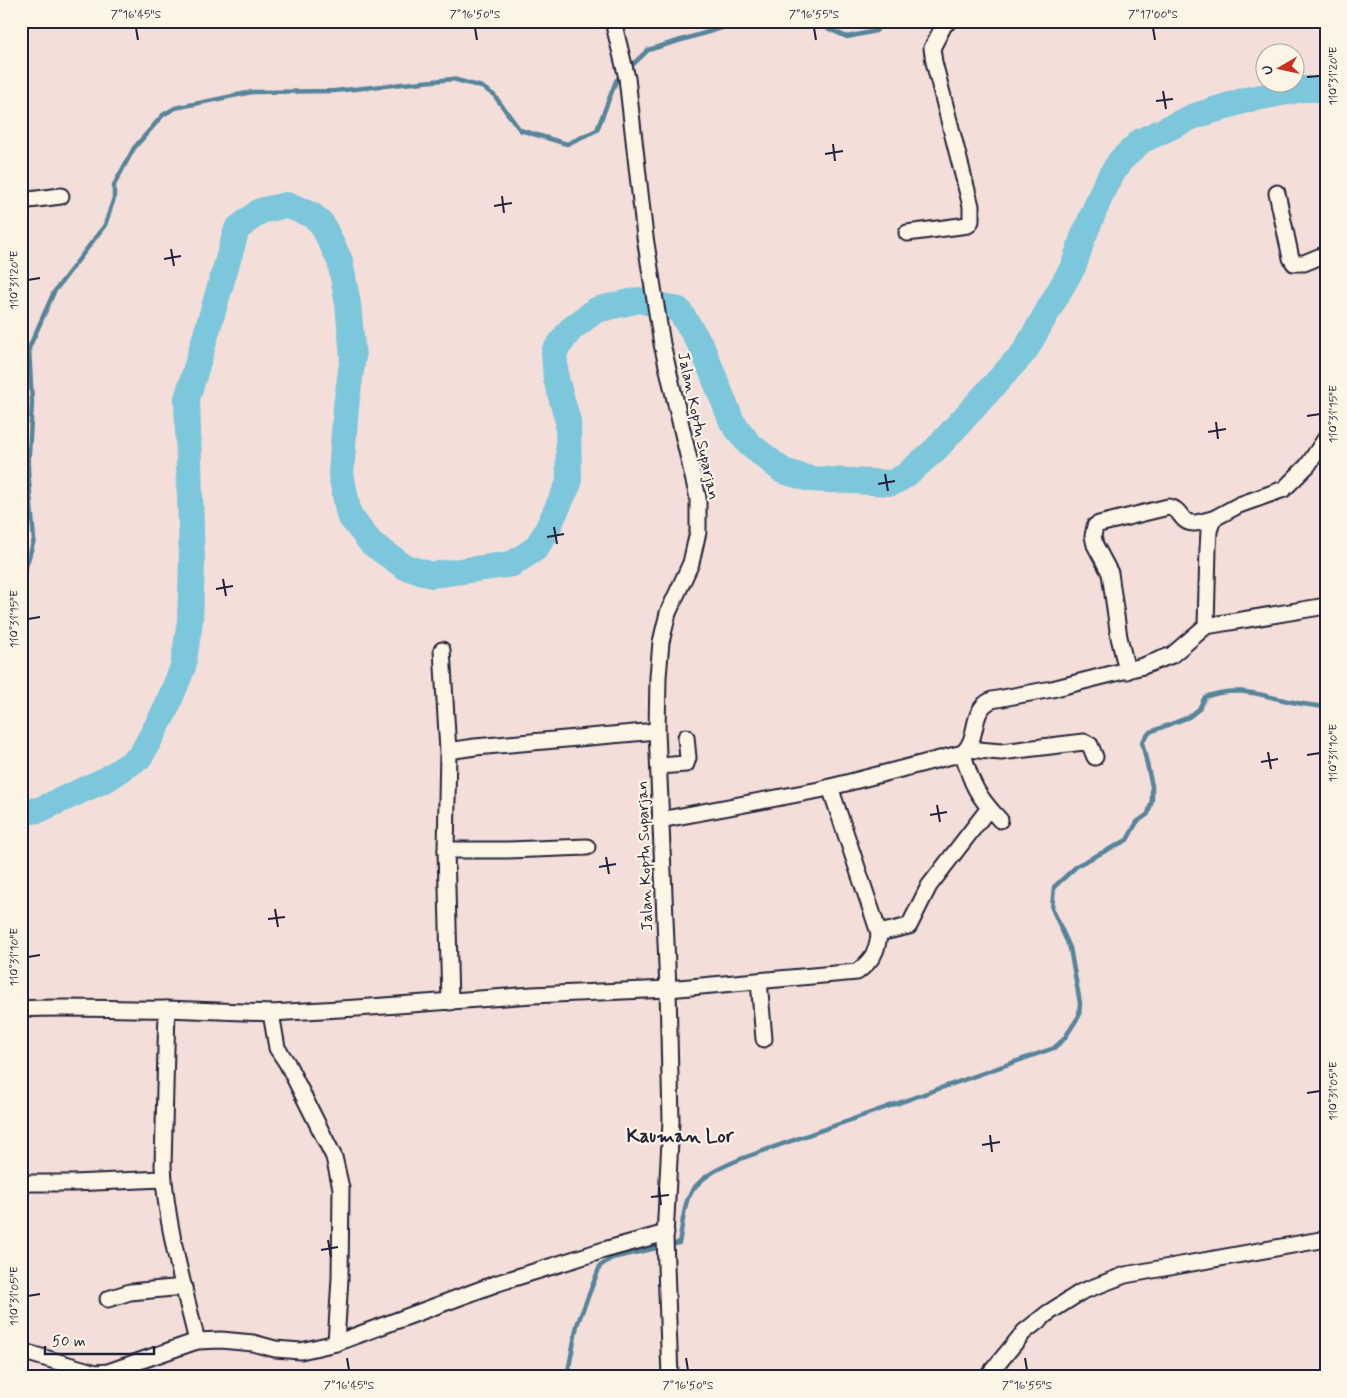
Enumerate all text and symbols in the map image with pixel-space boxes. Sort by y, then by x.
text: 7°16'45"S [111,7,161,23]
text: 7°16'50"S [450,7,501,23]
text: 7°16'55"S [789,7,840,23]
text: 7°17'00"S [1128,7,1178,23]
north arrow [1254,42,1304,92]
text: 110°31'20"E [1326,46,1342,106]
text: U [1259,64,1278,76]
text: 110°31'20"E [7,250,23,310]
street label: Jalan Koptu Suparjan [672,350,724,502]
text: 110°31'15"E [1326,385,1342,443]
text: 110°31'15"E [7,590,23,648]
text: 110°31'10"E [1326,724,1342,782]
street label: Jalan Koptu Suparjan [632,780,658,932]
text: 110°31'10"E [7,928,23,986]
text: 110°31'05"E [1326,1061,1342,1121]
district label: Kauman Lor [626,1124,735,1149]
text: 110°31'05"E [7,1266,23,1326]
scale bar [45,1323,154,1355]
text: 50 m [52,1332,86,1352]
text: 7°16'45"S [324,1378,374,1394]
text: 7°16'50"S [663,1378,714,1394]
text: 7°16'55"S [1002,1378,1053,1394]

